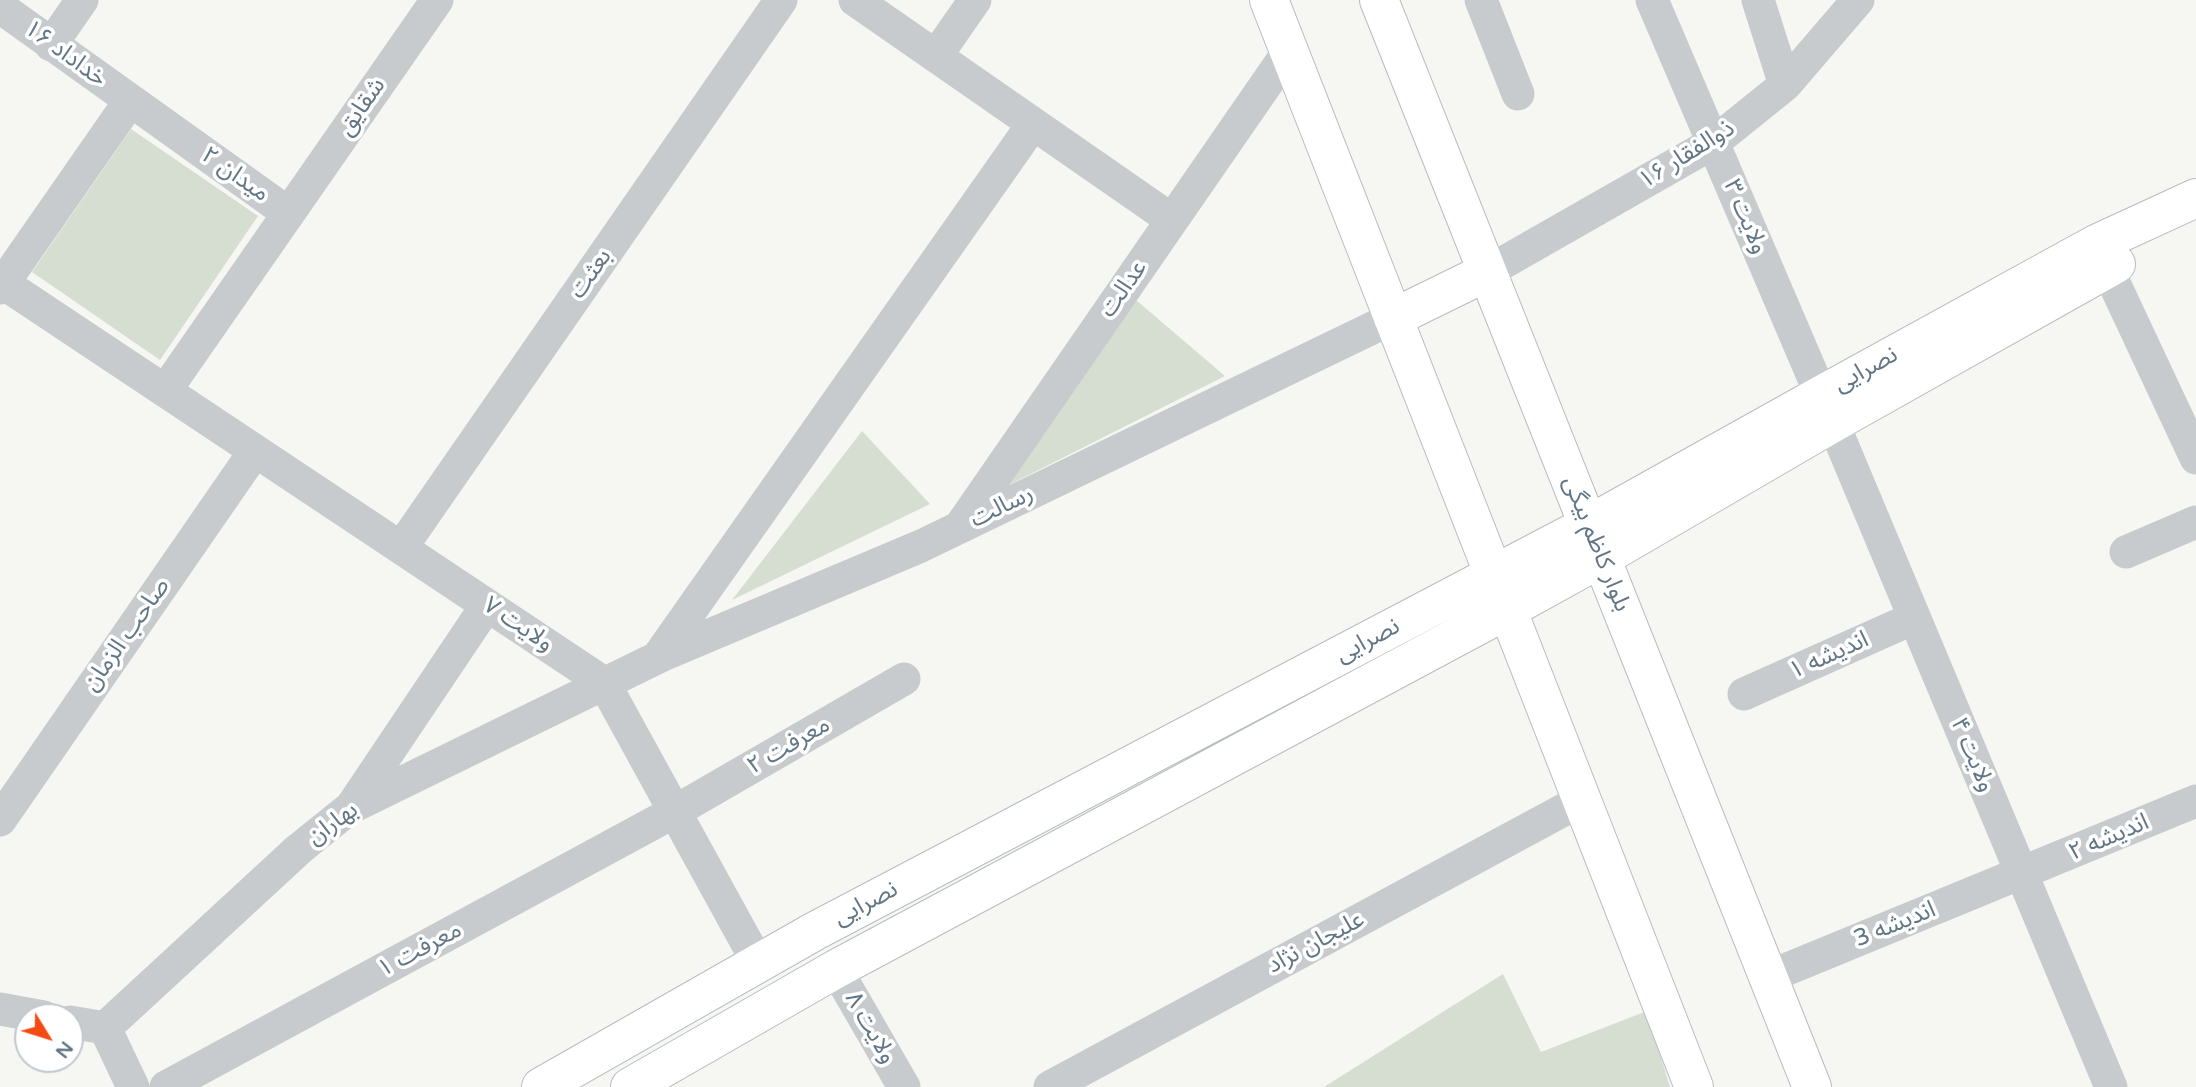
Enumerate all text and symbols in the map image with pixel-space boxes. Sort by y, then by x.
street label: خداداد ۱۶ [18,14,112,94]
street label: شقایق [332,72,392,142]
street label: ذوالفقار ۱۶ [1634,114,1740,196]
street label: میدان ۲ [195,141,275,209]
street label: ولایت ۳ [1716,175,1774,259]
street label: بعثت [564,244,618,304]
street label: عدالت [1094,255,1154,323]
street label: نصرایی [1829,341,1903,399]
street label: بلوار کاظم بیگی [1556,472,1636,616]
street label: رسالت [966,480,1038,534]
street label: صاحب الزمان [77,573,177,697]
street label: ولایت ۷ [478,591,558,659]
street label: نصرایی [1331,612,1405,670]
street label: اندیشه ۱ [1785,626,1873,686]
street label: معرفت ۲ [742,711,836,781]
street label: ولایت ۴ [1943,713,2001,797]
street label: بهاران [302,796,364,852]
street label: اندیشه ۲ [2065,808,2153,868]
street label: نصرایی [829,875,903,933]
street label: اندیشه 3 [1850,896,1940,954]
street label: علیجان نژاد [1263,905,1369,981]
street label: معرفت ۱ [373,916,467,984]
street label: ولایت ۸ [838,987,902,1069]
north arrow [14,1003,84,1073]
text: N [51,1037,77,1062]

